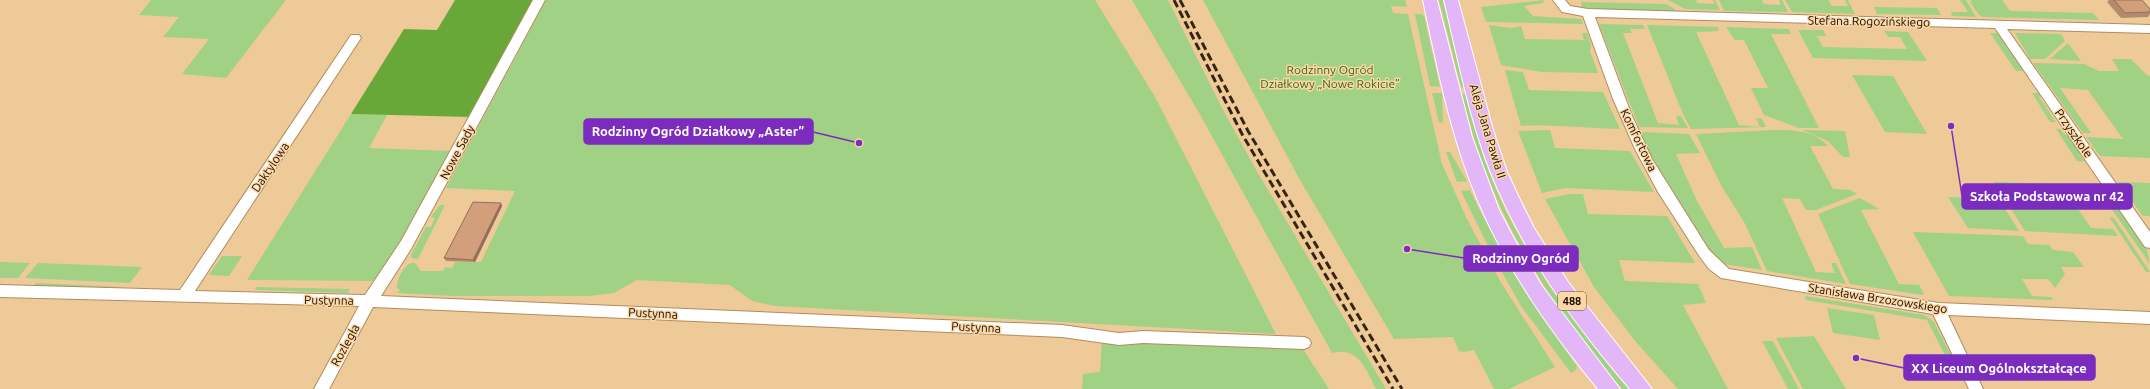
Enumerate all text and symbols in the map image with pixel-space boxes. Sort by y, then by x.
street label: Stefana Rogozińskiego [1808,13,1930,29]
park label: Rodzinny Ogród Działkowy „Nowe Rokicie” [1260,63,1400,90]
street label: Aleja Jana Pawła II [1467,82,1509,180]
street label: Przyszkole [2053,106,2095,160]
street label: Komfortowa [1618,107,1660,173]
callout: Rodzinny Ogród Działkowy „Aster” [584,119,813,144]
street label: Nowe Sady [437,122,477,181]
text: Rodzinny Ogród Działkowy „Aster” [592,124,805,138]
street label: Daktylowa [249,140,291,194]
callout: Szkoła Podstawowa nr 42 [1962,184,2132,209]
text: Szkoła Podstawowa nr 42 [1970,189,2124,203]
callout: Rodzinny Ogród [1464,246,1578,271]
text: Rodzinny Ogród [1472,251,1570,265]
street label: Stanisława Brzozowskiego [1808,281,1948,315]
road number: 488 [1558,292,1586,310]
street label: Pustynna [304,293,354,307]
street label: Pustynna [628,305,678,321]
street label: Pustynna [951,319,1001,335]
street label: Rozległa [328,322,362,368]
callout: XX Liceum Ogólnokształcące [1904,355,2095,380]
text: XX Liceum Ogólnokształcące [1911,361,2087,376]

